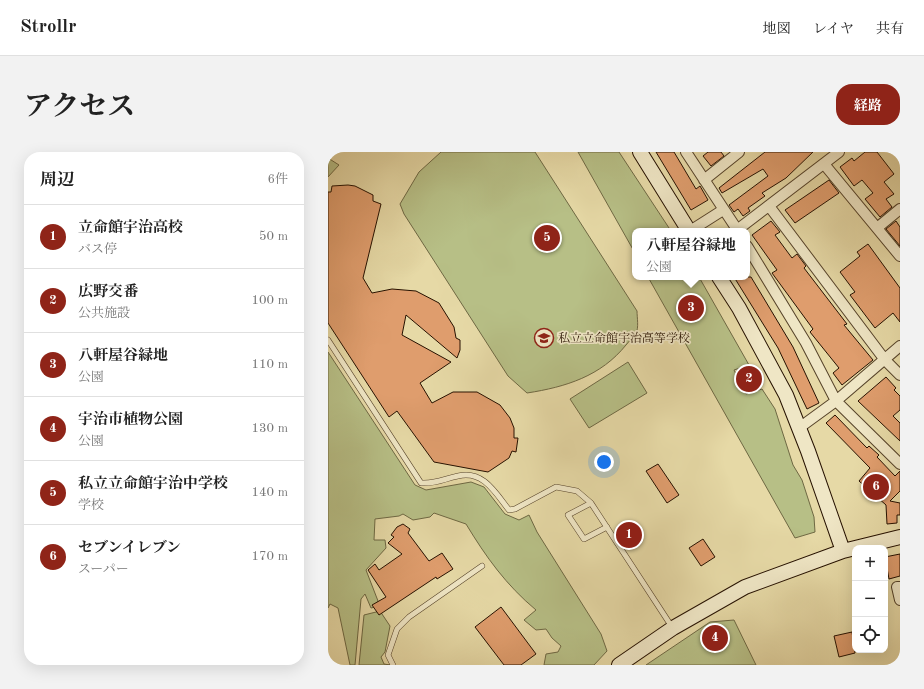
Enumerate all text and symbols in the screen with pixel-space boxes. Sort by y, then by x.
text: Strollr [20,18,76,37]
text: 地図 [763,22,791,36]
text: レイヤ [813,22,854,36]
text: 共有 [876,22,904,36]
button: 経路 [836,84,900,125]
text: アクセス [24,94,135,122]
text: 周辺 [40,172,74,189]
text: 6件 [267,173,288,186]
text: 立命館宇治高校 [78,221,183,236]
pin: 5 [534,223,560,253]
popup [632,228,750,280]
text: 1 [49,230,57,243]
text: 50 m [259,230,288,243]
text: 八軒屋谷緑地 [646,239,736,254]
text: バス停 [78,243,117,256]
text: 公園 [646,261,672,274]
text: 広野交番 [78,285,138,300]
pin: 3 [678,293,704,323]
text: 2 [49,294,57,307]
text: 100 m [251,294,288,307]
text: 公共施設 [78,307,130,320]
school or university icon: 私立立命館宇治高等学校 [533,327,555,349]
place label: 私立立命館宇治高等学校 [558,331,690,345]
text: 八軒屋谷緑地 [78,349,168,364]
text: 3 [49,358,57,371]
text: 110 m [251,358,288,371]
pin: 2 [736,364,762,394]
text: 公園 [78,371,104,384]
text: 宇治市植物公園 [78,413,183,428]
text: 4 [49,422,57,435]
text: 130 m [251,422,288,435]
text: 公園 [78,435,104,448]
your location [594,452,614,472]
pin: 6 [863,472,889,502]
text: 私立立命館宇治中学校 [78,477,228,492]
text: 5 [49,486,57,499]
text: 140 m [251,486,288,499]
text: 学校 [78,499,104,512]
pin: 1 [616,520,642,550]
text: セブンイレブン [78,541,181,556]
map controls [852,545,888,653]
button: + [852,545,888,581]
text: 6 [49,550,57,563]
text: 170 m [251,550,288,563]
text: スーパー [78,563,129,576]
button: − [852,581,888,617]
button: locate [852,617,888,653]
pin: 4 [702,623,728,653]

